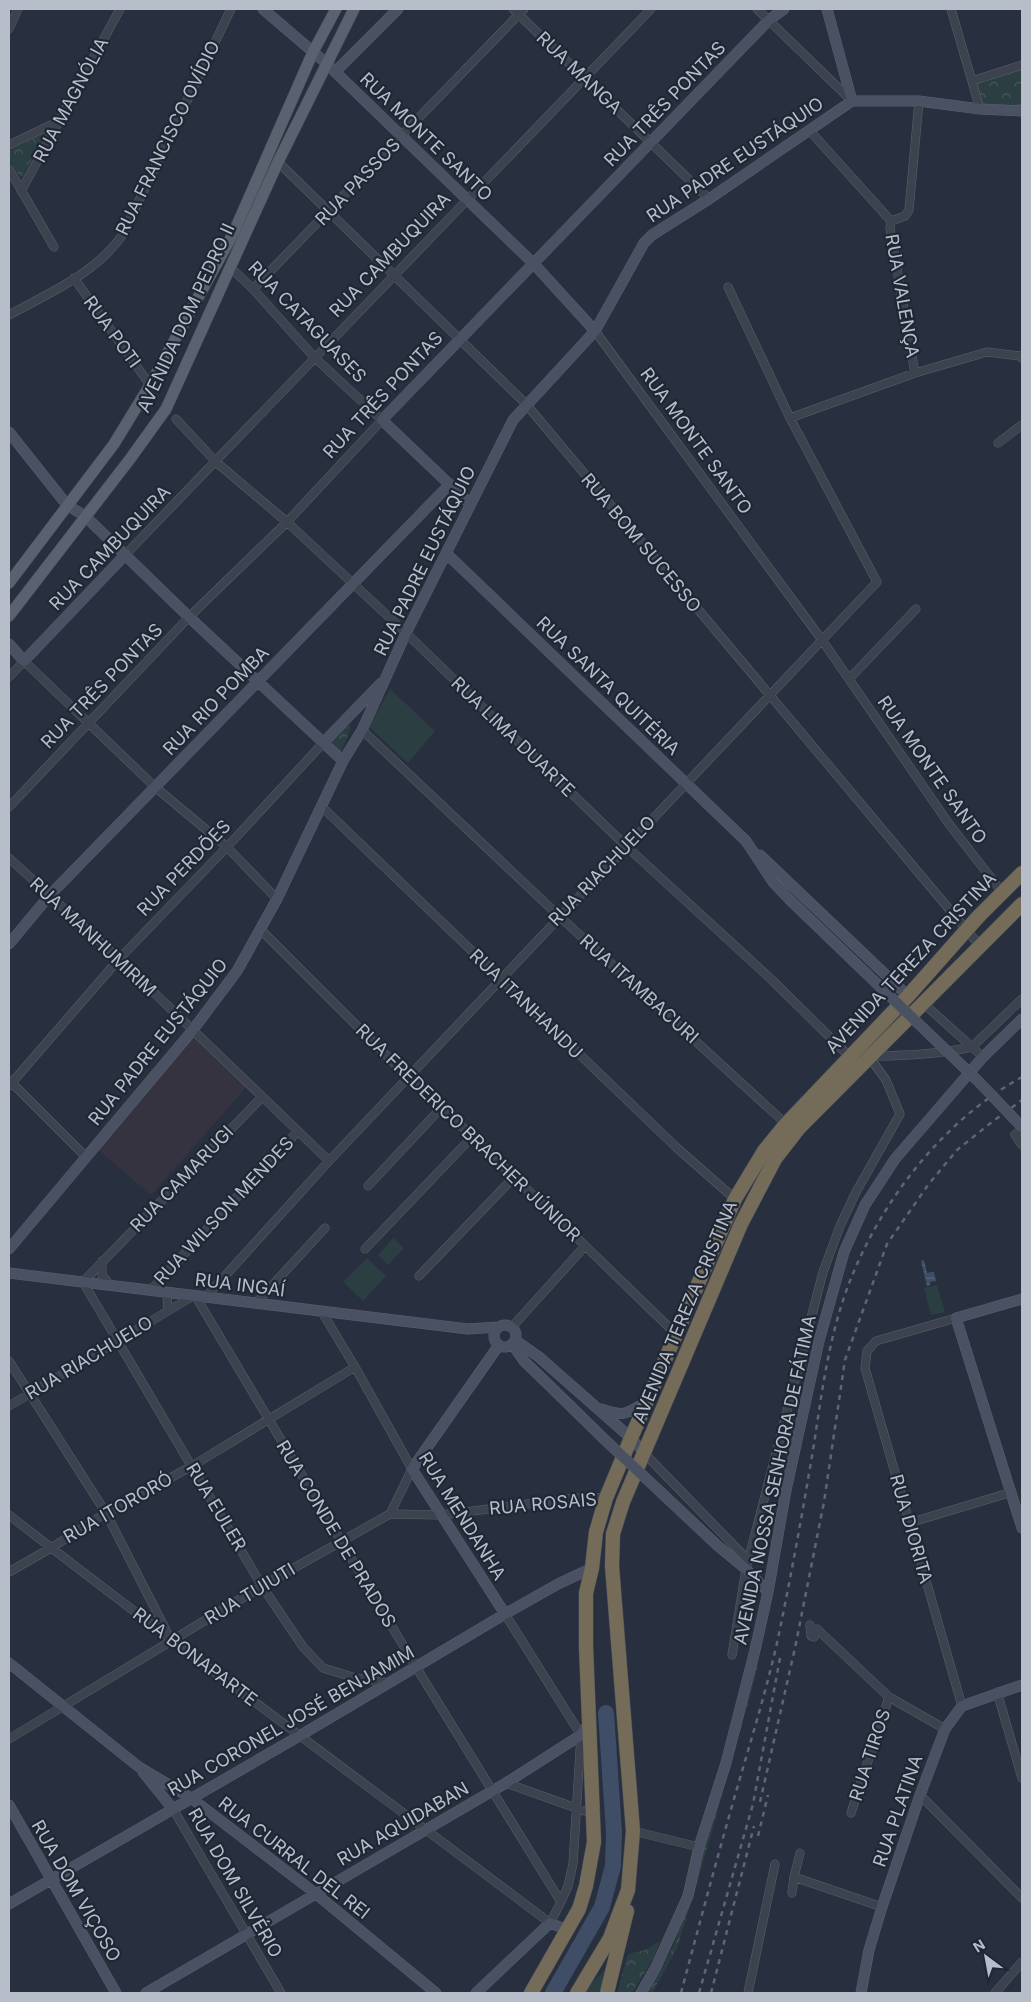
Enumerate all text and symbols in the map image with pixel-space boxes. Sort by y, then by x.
street label: RUA MANGA [533,27,626,118]
street label: RUA MAGNÓLIA [28,33,112,166]
street label: RUA TRÊS PONTAS [599,36,730,171]
street label: RUA FRANCISCO OVÍDIO [110,37,224,238]
street label: RUA MONTE SANTO [356,68,497,205]
street label: RUA PADRE EUSTÁQUIO [642,92,827,227]
street label: RUA PASSOS [311,134,404,230]
street label: RUA CAMBUQUIRA [325,188,454,321]
street label: AVENIDA DOM PEDRO II [132,220,239,416]
street label: RUA VALENÇA [881,232,924,360]
street label: RUA CATAGUASES [244,257,371,387]
street label: RUA POTI [79,292,145,372]
street label: RUA TRÊS PONTAS [318,326,447,462]
street label: RUA MONTE SANTO [636,364,757,518]
street label: RUA PADRE EUSTÁQUIO [368,462,480,659]
street label: RUA BOM SUCESSO [577,469,706,616]
street label: RUA CAMBUQUIRA [45,481,174,614]
street label: RUA SANTA QUITÉRIA [533,611,685,759]
street label: RUA TRÊS PONTAS [36,618,167,753]
street label: RUA RIO POMBA [158,642,273,759]
street label: RUA LIMA DUARTE [447,672,579,801]
street label: RUA MONTE SANTO [873,692,991,848]
street label: RUA RIACHUELO [544,811,659,930]
street label: RUA PERDÕES [132,815,235,920]
street label: AVENIDA TEREZA CRISTINA [821,868,1000,1058]
street label: RUA MANHUMIRIM [26,873,161,1001]
street label: RUA ITAMBACURI [576,930,703,1047]
street label: RUA ITANHANDU [466,944,587,1063]
street label: RUA PADRE EUSTÁQUIO [83,953,231,1129]
street label: RUA FREDERICO BRACHER JÚNIOR [352,1019,586,1246]
street label: RUA CAMARUGI [126,1121,238,1236]
street label: RUA WILSON MENDES [150,1132,298,1289]
street label: AVENIDA TEREZA CRISTINA [628,1197,741,1426]
street label: RUA INGAÍ [194,1268,287,1300]
street label: RUA RIACHUELO [21,1311,156,1404]
street label: AVENIDA NOSSA SENHORA DE FÁTIMA [728,1313,820,1647]
street label: RUA CONDE DE PRADOS [272,1437,401,1631]
street label: RUA MENDANHA [415,1448,510,1584]
street label: RUA EULER [182,1459,251,1555]
street label: RUA ITORORÓ [59,1467,176,1547]
street label: RUA DIORITA [886,1472,937,1586]
street label: RUA ROSAIS [488,1488,598,1519]
street label: RUA TUIUTI [201,1558,299,1629]
street label: RUA BONAPARTE [129,1603,262,1710]
street label: RUA CORONEL JOSÉ BENJAMIM [163,1640,418,1800]
street label: RUA TIROS [845,1706,894,1803]
street label: RUA PLATINA [869,1752,927,1870]
street label: RUA AQUIDABAN [333,1777,472,1870]
street label: RUA CURRAL DEL REI [215,1792,374,1923]
street label: RUA DOM SILVÉRIO [184,1804,288,1961]
street label: RUA DOM VIÇOSO [27,1816,125,1965]
north arrow [961,1932,1011,1982]
text: N [970,1936,988,1956]

